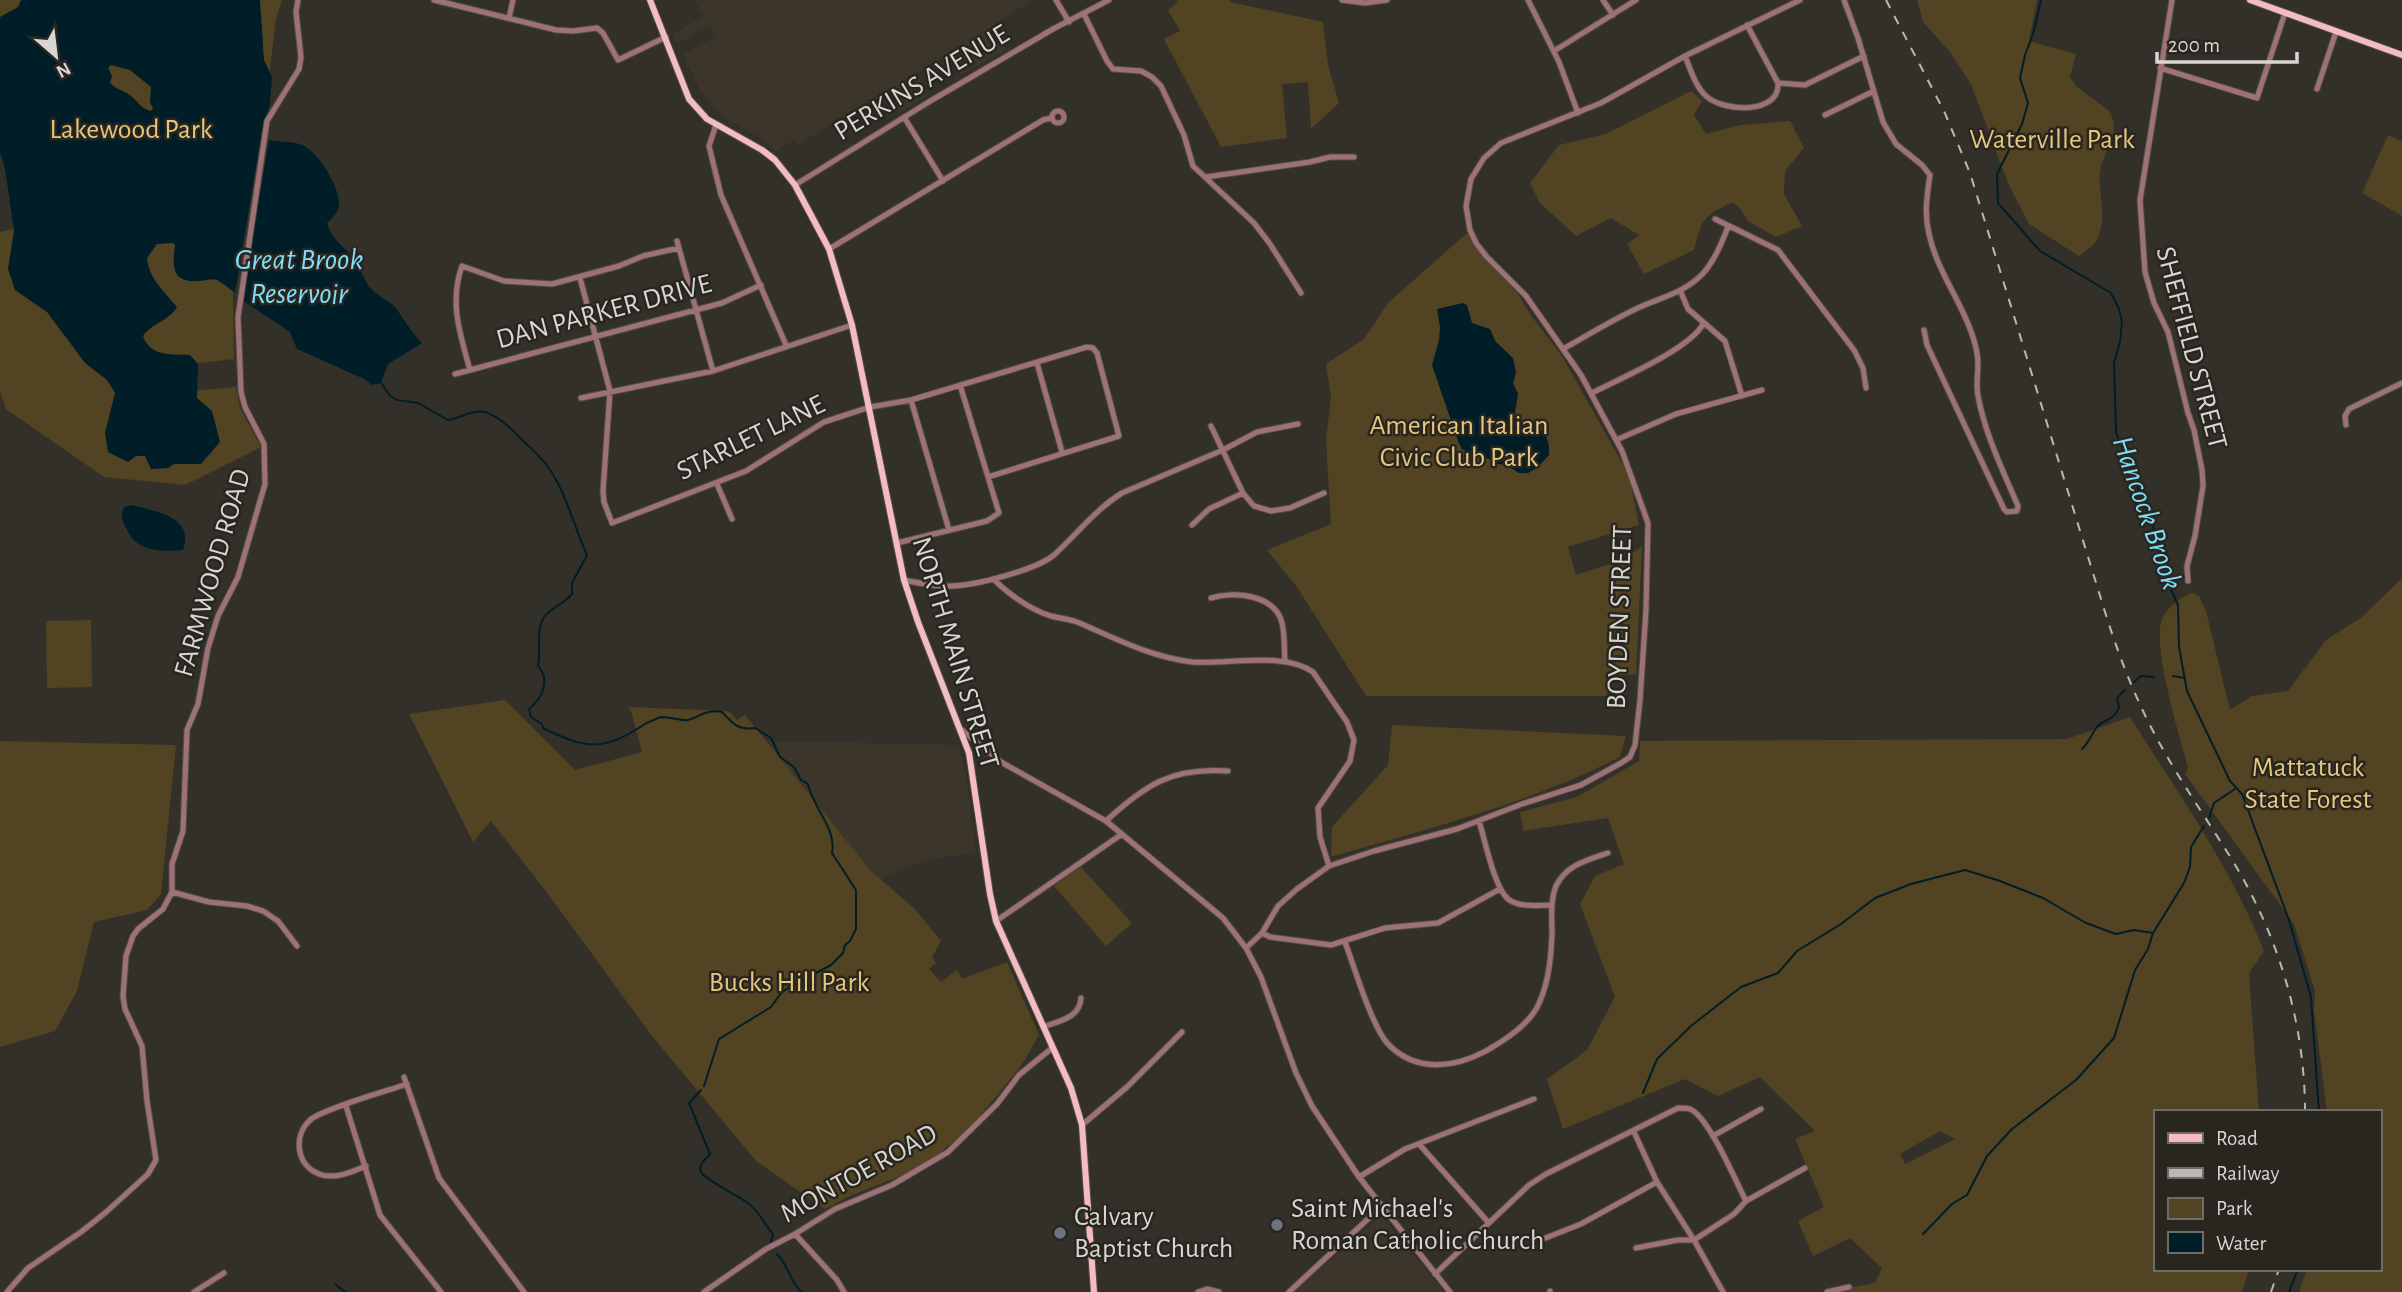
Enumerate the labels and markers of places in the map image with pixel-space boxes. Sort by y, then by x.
place label: Saint Michael's Roman Catholic Church [1291,1195,1544,1255]
place label: Calvary Baptist Church [1074,1203,1233,1263]
marker: Saint Michael's Roman Catholic Church [1269,1217,1285,1233]
marker: Calvary Baptist Church [1052,1225,1068,1241]

